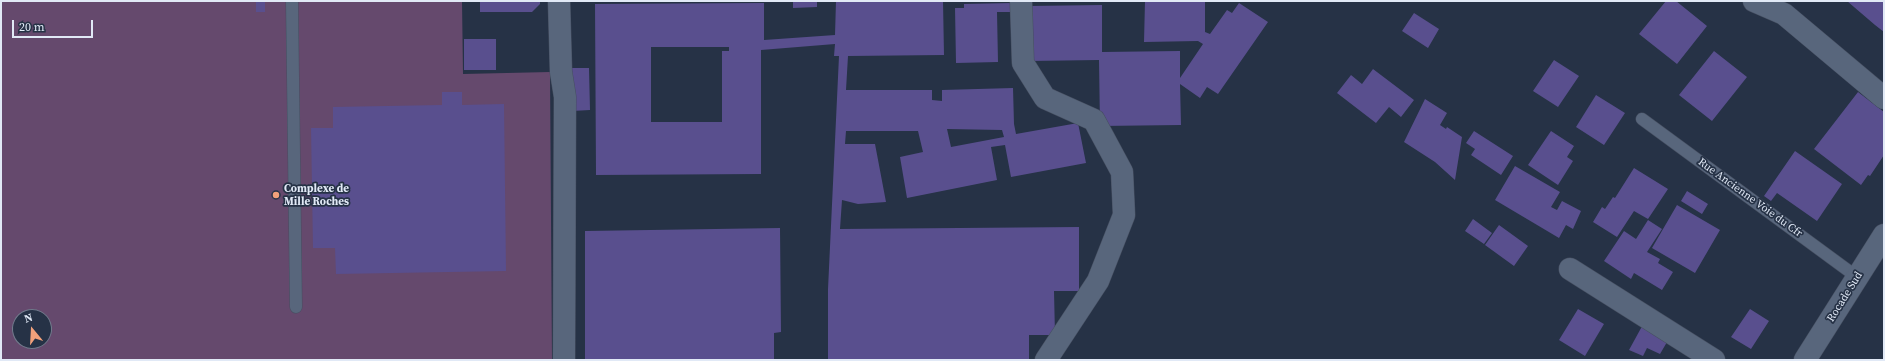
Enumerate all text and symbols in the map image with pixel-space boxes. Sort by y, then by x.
scale bar [14,12,95,38]
text: 20 m [19,19,45,35]
street label: Rue Ancienne Voie du Cfr [1695,156,1805,240]
place label: Complexe de Mille Roches [284,182,349,208]
marker: Complexe de Mille Roches [271,190,281,200]
street label: Rocade Sud [1824,270,1866,324]
north arrow [12,309,52,349]
text: N [22,310,35,326]

